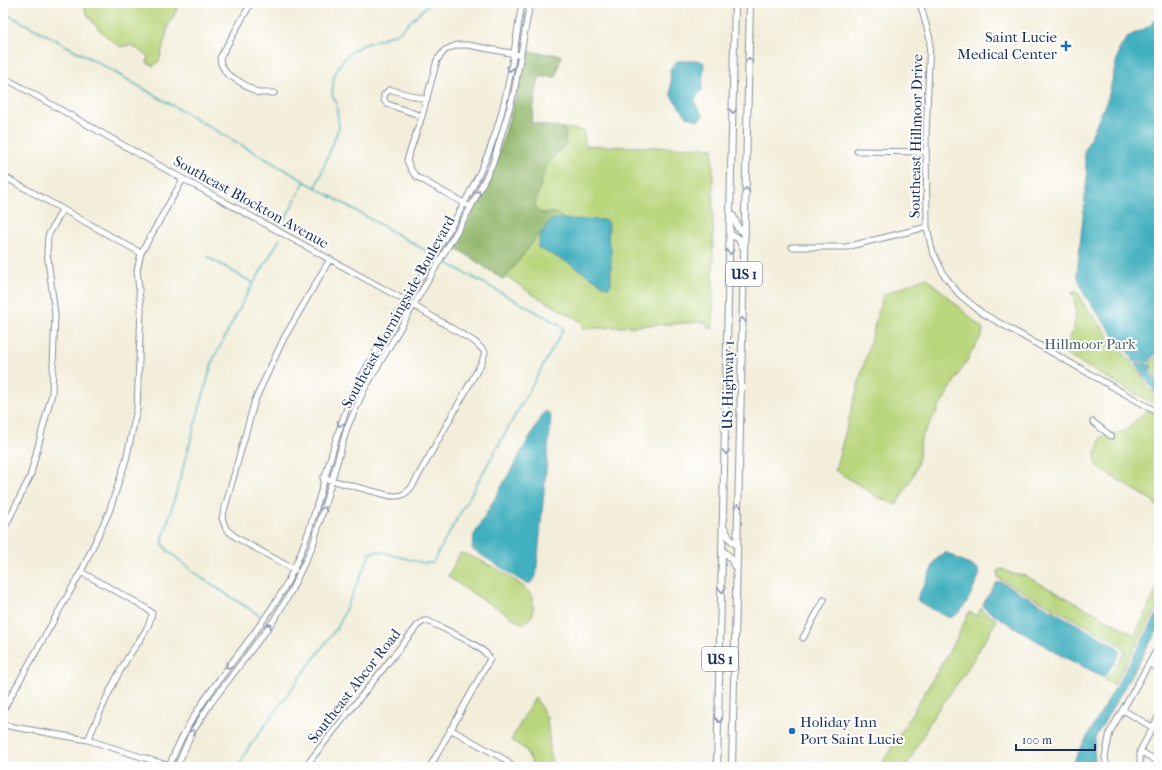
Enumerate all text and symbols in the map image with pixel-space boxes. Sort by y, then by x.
place label: Saint Lucie Medical Center [957,28,1058,63]
marker: Saint Lucie Medical Center [1060,40,1072,52]
street label: Southeast Hillmoor Drive [906,53,926,218]
one-way arrow [745,57,753,63]
one-way arrow [506,66,515,72]
one-way arrow [729,108,737,114]
street label: Southeast Blockton Avenue [170,152,332,253]
one-way arrow [741,187,750,193]
one-way arrow [474,190,481,197]
street label: Southeast Morningside Boulevard [337,212,459,411]
one-way arrow [726,249,735,255]
road number: US 1 [726,262,762,286]
one-way arrow [738,317,747,323]
park label: Hillmoor Park [1044,335,1136,353]
street label: US Highway 1 [718,340,738,430]
one-way arrow [337,420,345,427]
one-way arrow [722,449,730,455]
one-way arrow [733,503,742,509]
one-way arrow [319,506,328,513]
one-way arrow [717,587,726,593]
one-way arrow [264,624,271,631]
street label: Southeast Abcor Road [304,624,405,747]
road number: US 1 [702,647,738,671]
one-way arrow [226,662,233,669]
place label: Holiday Inn Port Saint Lucie [800,713,904,748]
one-way arrow [714,717,723,723]
marker: Holiday Inn Port Saint Lucie [787,726,797,736]
scale bar [1016,726,1095,752]
one-way arrow [188,728,196,736]
text: 100 m [1022,733,1052,747]

